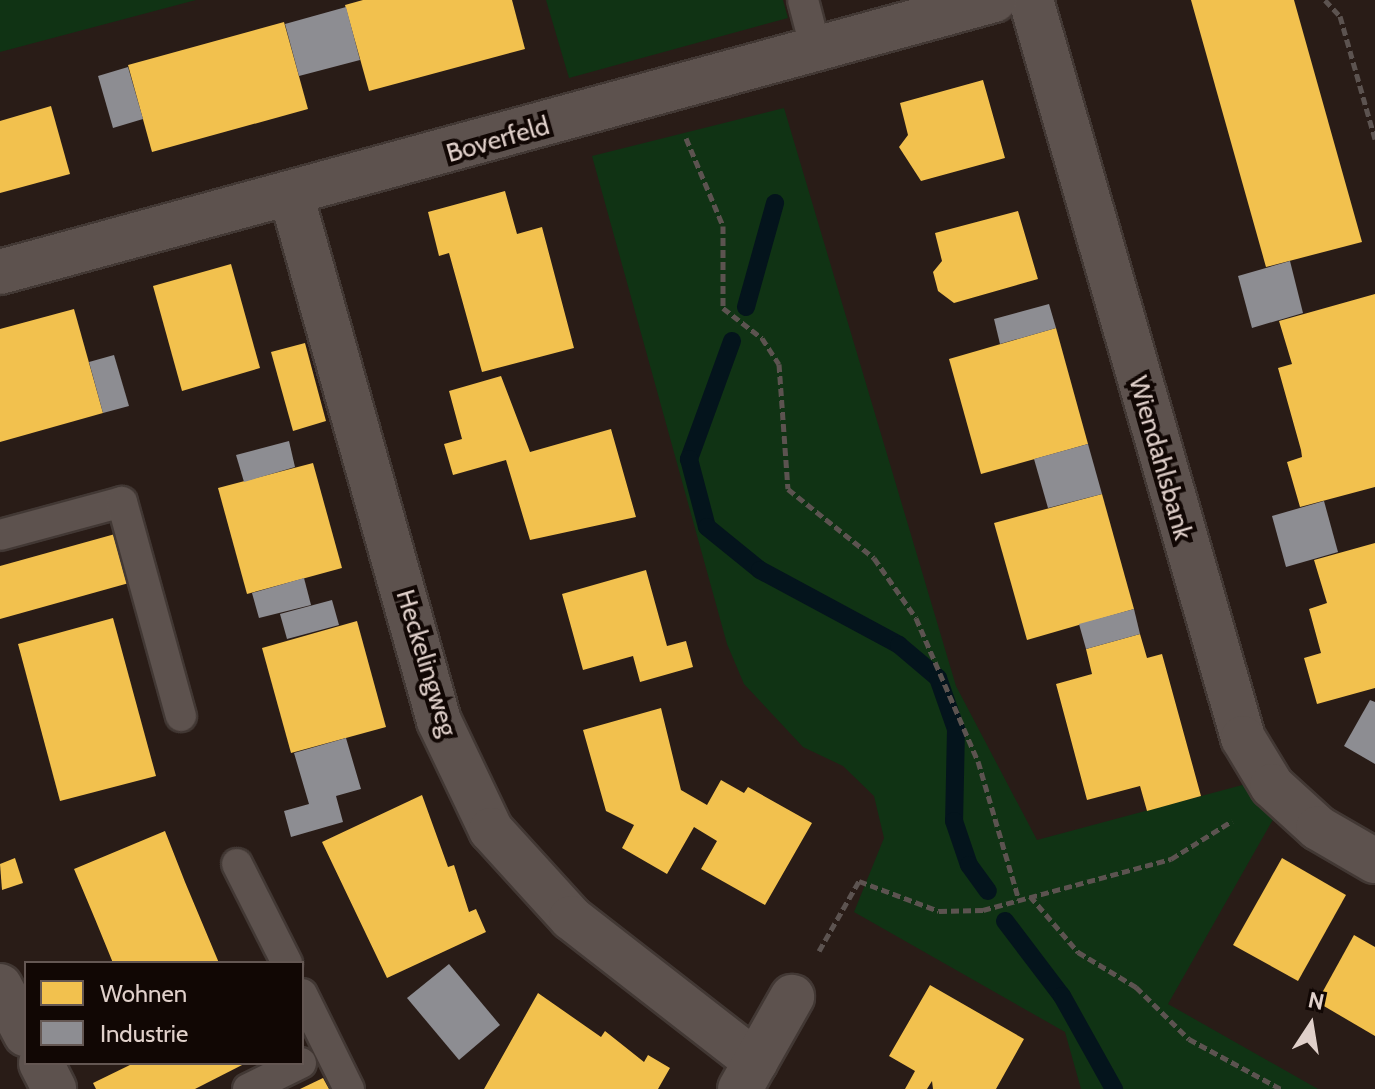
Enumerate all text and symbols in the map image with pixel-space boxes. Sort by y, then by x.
street label: Boverfeld [443,110,553,170]
street label: Wiendahlsbank [1122,373,1198,543]
street label: Heckelingweg [389,586,463,740]
legend [24,961,304,1065]
text: Wohnen [100,979,187,1008]
north arrow [1271,985,1351,1065]
text: N [1306,986,1327,1016]
text: Industrie [100,1019,188,1048]

